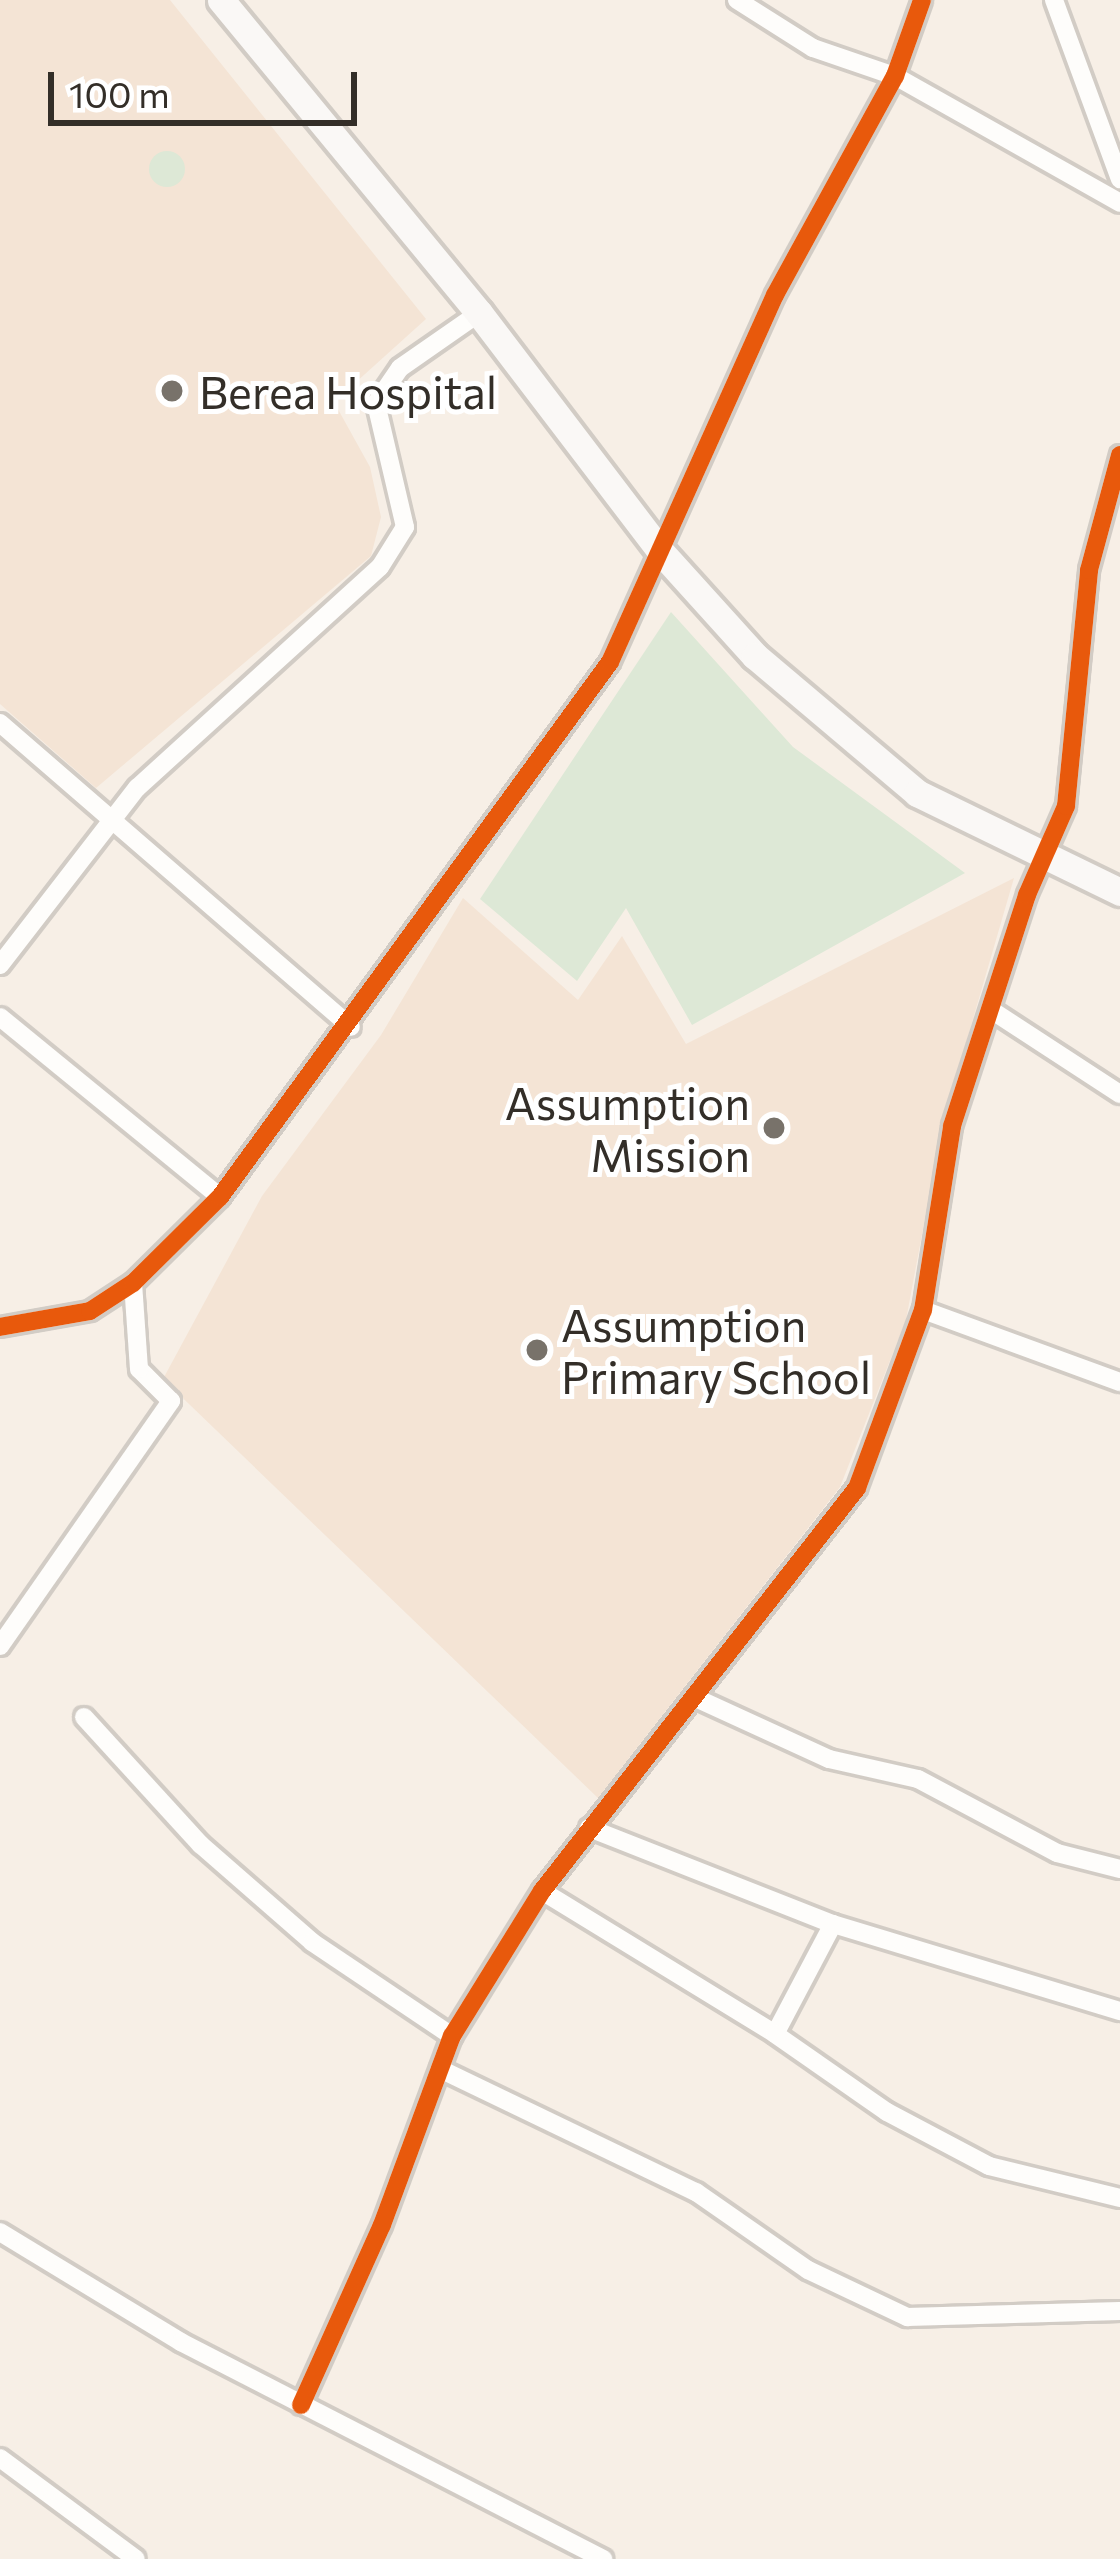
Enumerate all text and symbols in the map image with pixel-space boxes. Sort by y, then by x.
scale bar [54,48,363,122]
text: 100 m [69,71,170,115]
place label: Berea Hospital [199,364,497,418]
marker: Berea Hospital [156,375,188,407]
place label: Assumption Mission [505,1075,750,1181]
marker: Assumption Mission [761,1115,787,1141]
place label: Assumption Primary School [561,1297,871,1403]
marker: Assumption Primary School [524,1337,550,1363]

